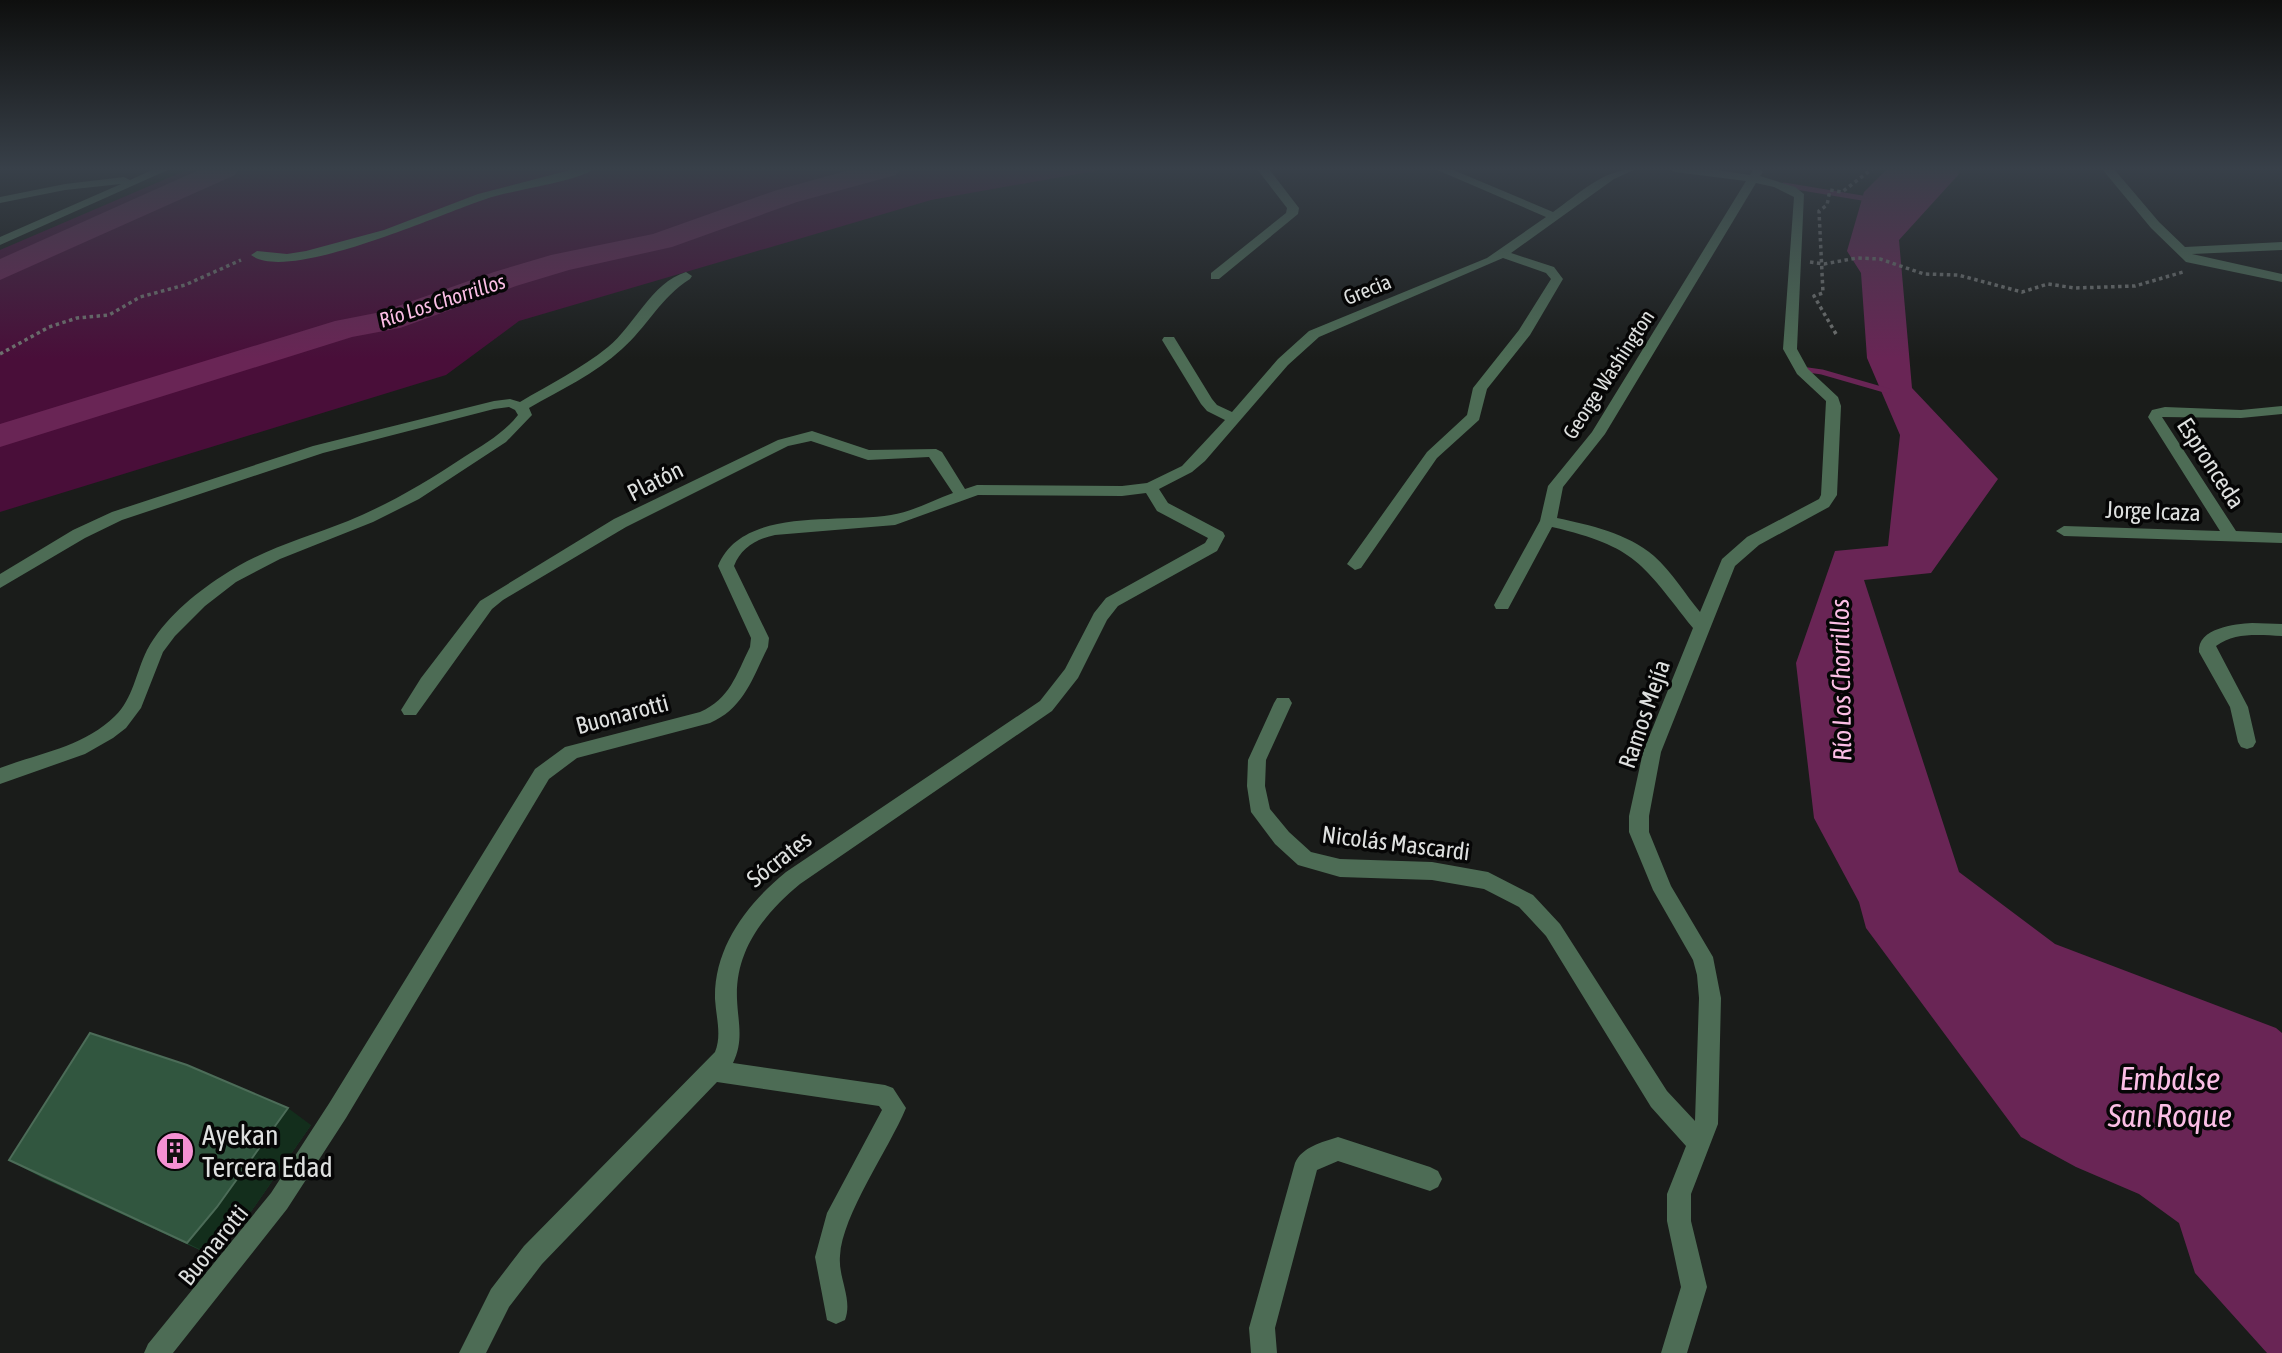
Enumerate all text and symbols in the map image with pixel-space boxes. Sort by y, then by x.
water label: Río Los Chorrillos [376,268,508,332]
street label: Grecia [1340,269,1394,309]
street label: George Washington [1557,305,1659,443]
street label: Espronceda [2172,413,2250,513]
street label: Platón [623,456,687,506]
street label: Jorge Icaza [2105,496,2201,526]
water label: Río Los Chorrillos [1825,599,1857,761]
street label: Ramos Mejía [1613,656,1675,772]
street label: Buonarotti [573,689,671,739]
street label: Nicolás Mascardi [1320,821,1472,865]
street label: Sócrates [742,826,816,892]
water label: Embalse San Roque [2107,1060,2232,1134]
place label: Ayekan Tercera Edad [202,1119,333,1183]
building icon: Ayekan Tercera Edad [154,1130,196,1172]
street label: Buonarotti [173,1200,253,1290]

